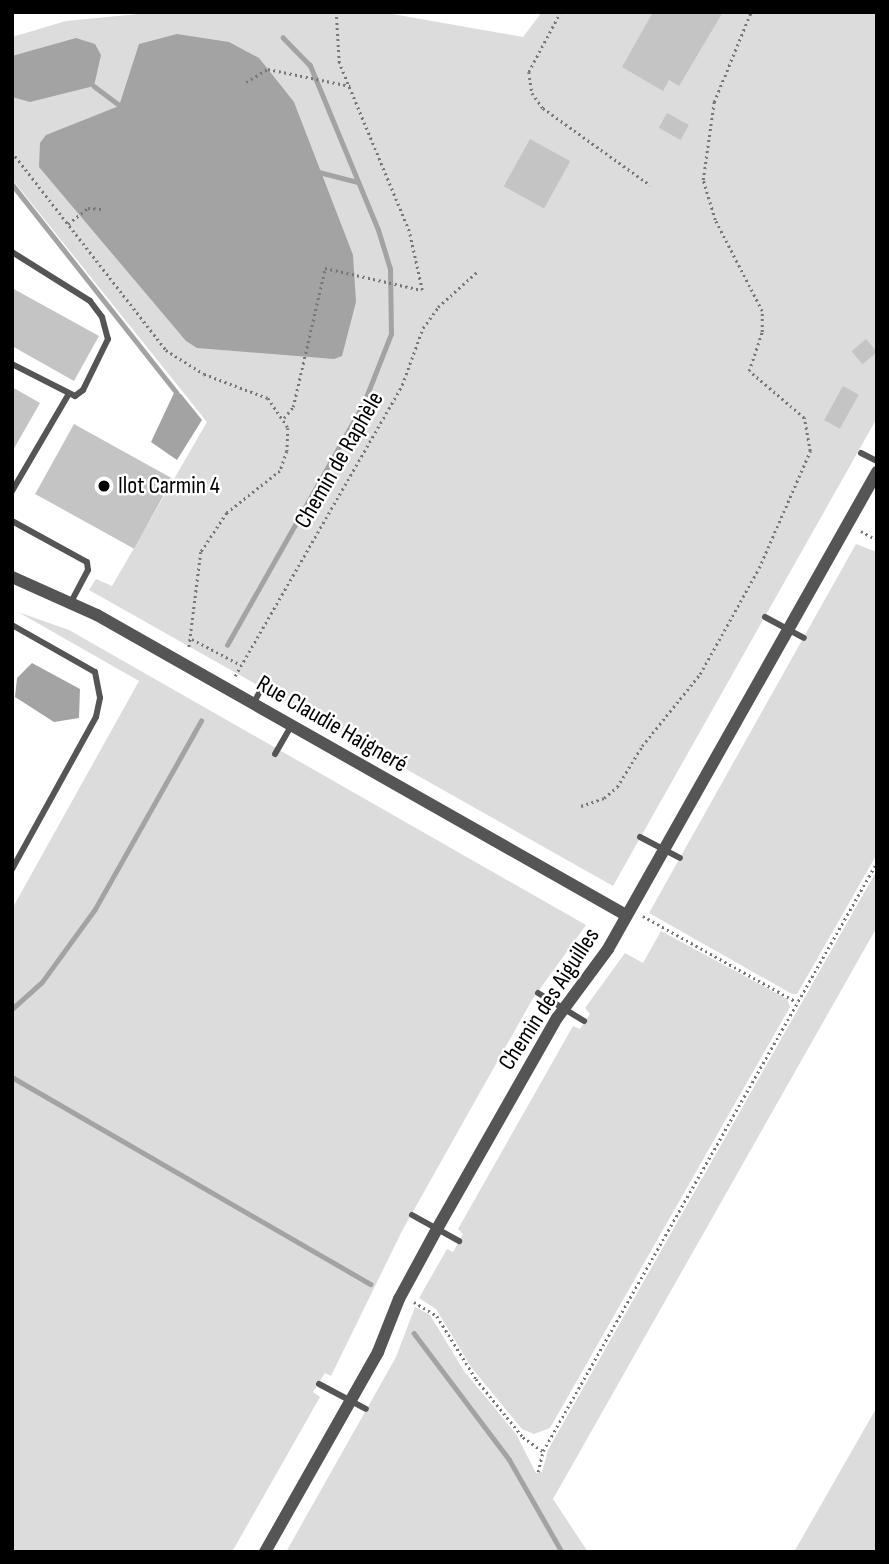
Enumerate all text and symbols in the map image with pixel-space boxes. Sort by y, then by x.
street label: Chemin de Raphèle [288,387,390,533]
place label: Ilot Carmin 4 [118,472,220,500]
marker: Ilot Carmin 4 [96,478,112,494]
street label: Rue Claudie Haigneré [251,669,413,779]
street label: Chemin des Aiguilles [492,923,606,1075]

